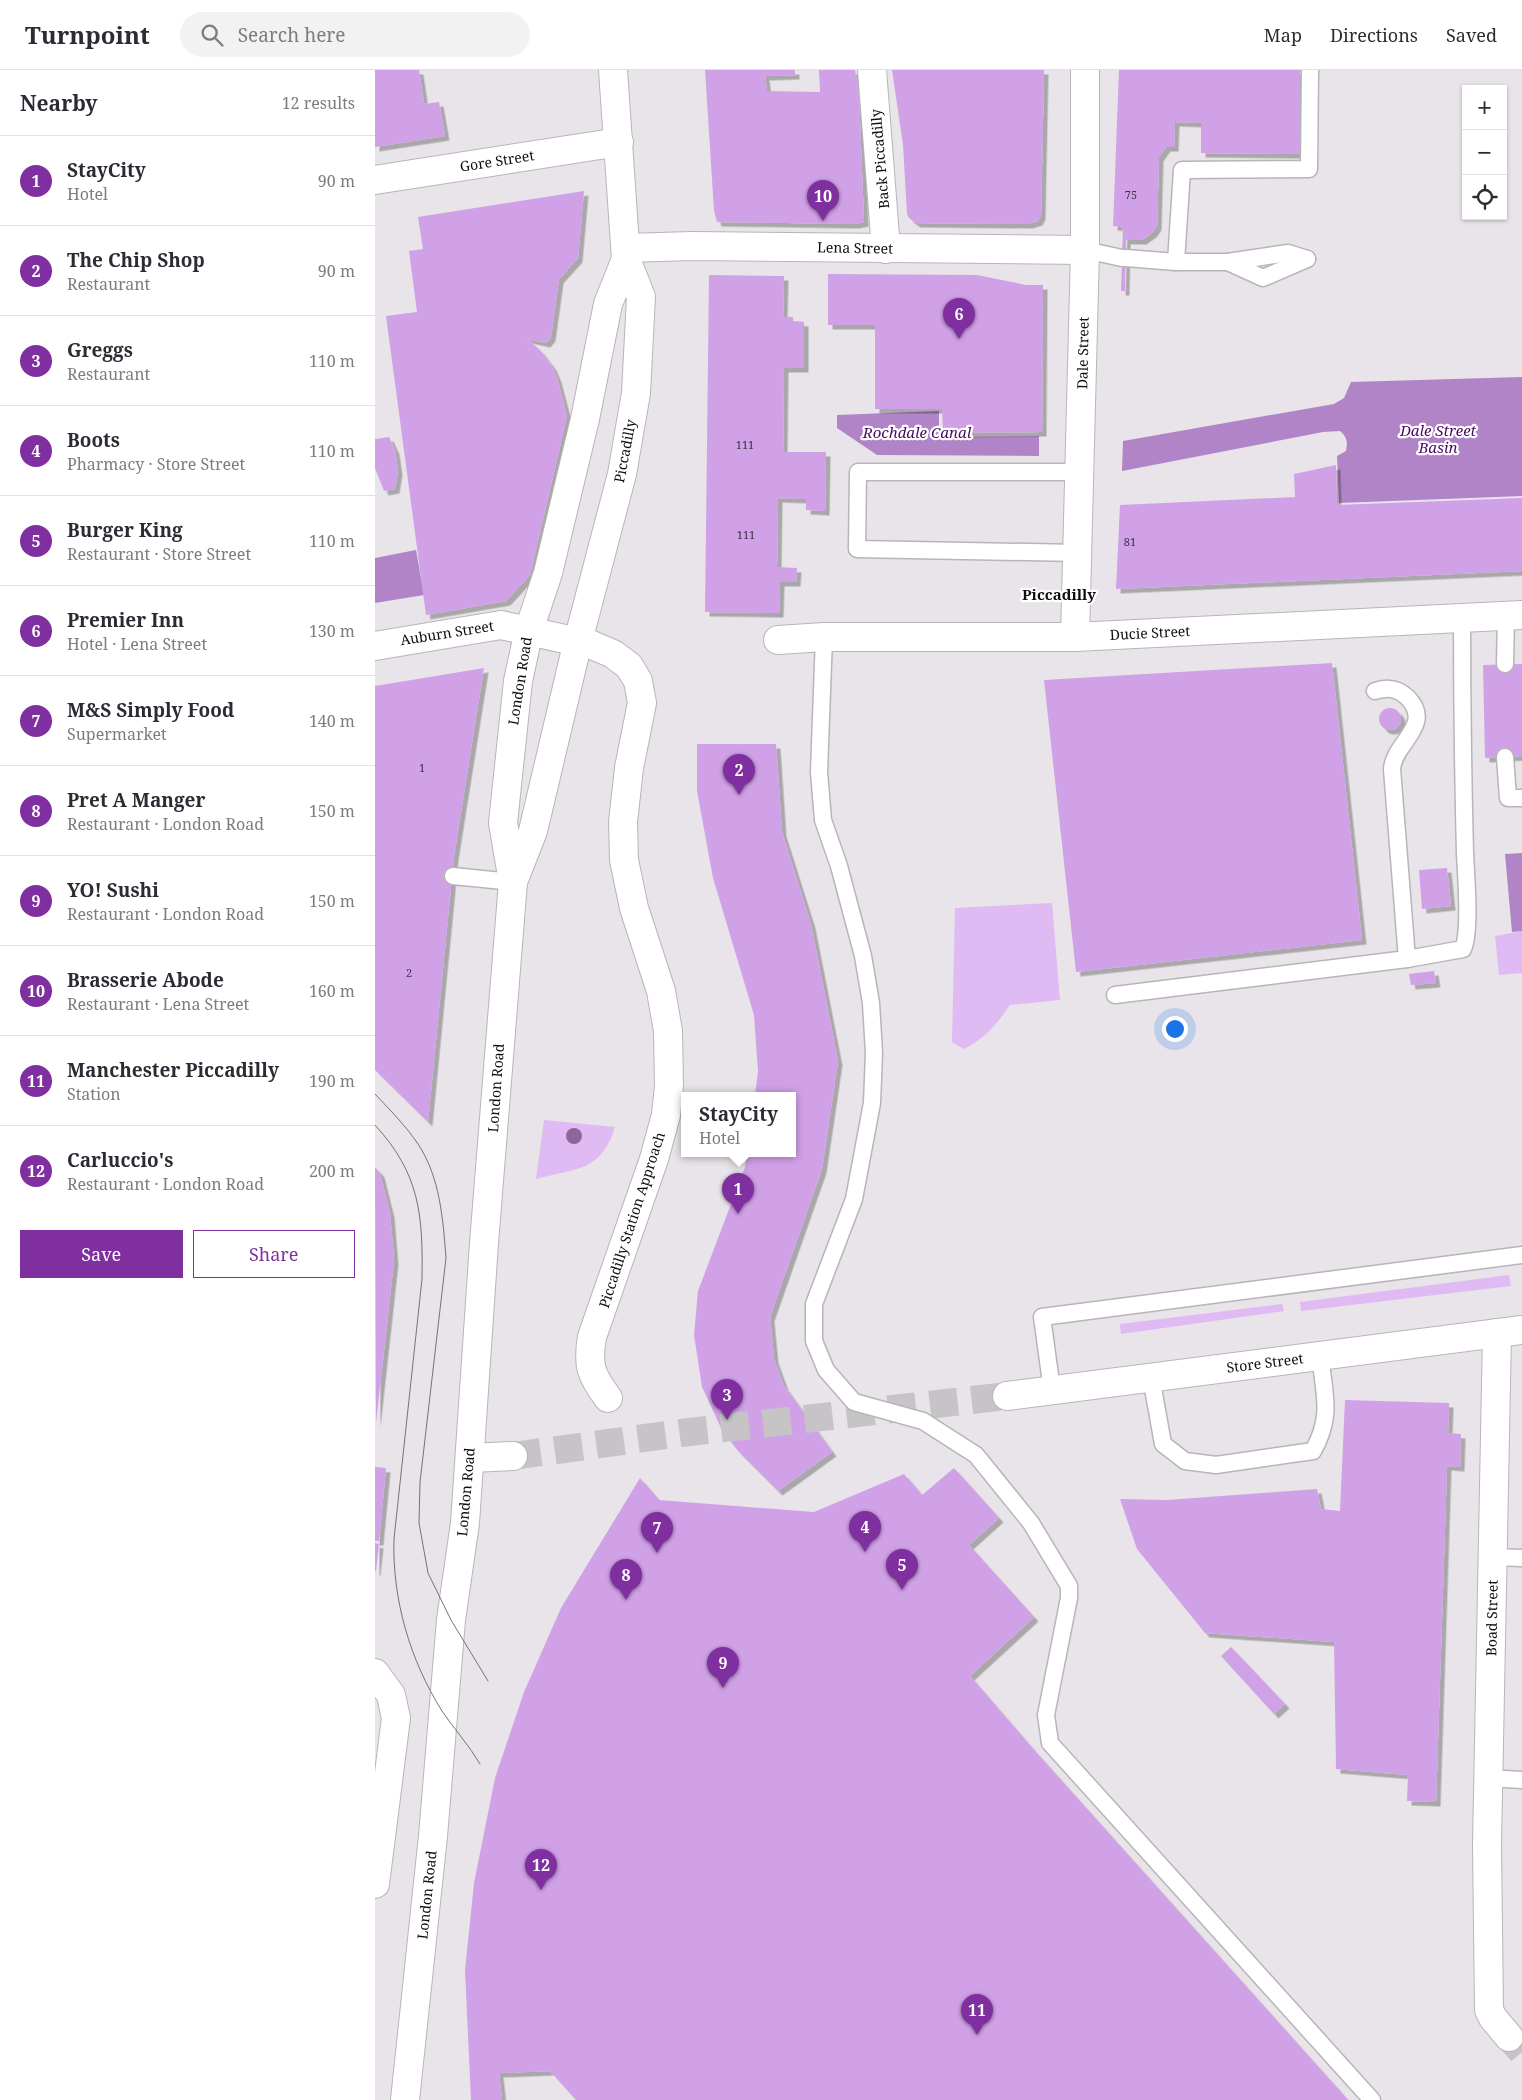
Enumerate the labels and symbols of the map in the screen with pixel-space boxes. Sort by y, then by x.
street label: Back Piccadilly [866,108,893,210]
street label: Gore Street [458,145,535,176]
pin: 10 [807,180,839,221]
house number: 75 [1125,187,1137,202]
street label: Lena Street [817,237,893,258]
pin: 6 [943,298,975,339]
street label: Dale Street [1072,316,1093,389]
street label: Piccadilly [609,417,640,484]
water label: Dale Street Basin [1399,420,1477,457]
water label: Rochdale Canal [862,422,972,442]
house number: 111 [736,437,754,452]
house number: 111 [737,527,755,542]
house number: 81 [1124,534,1136,549]
district label: Piccadilly [1022,584,1096,604]
street label: Auburn Street [399,616,495,649]
street label: Ducie Street [1109,621,1191,644]
street label: London Road [503,635,536,726]
pin: 2 [723,754,755,795]
house number: 1 [419,760,425,775]
house number: 2 [406,965,412,980]
your location [1162,1016,1188,1042]
street label: London Road [483,1043,508,1133]
street label: Piccadilly Station Approach [594,1129,669,1310]
pin: 1 [722,1173,754,1214]
street label: Store Street [1225,1348,1305,1377]
pin: 3 [711,1379,743,1420]
street label: London Road [452,1446,479,1537]
pin: 4 [849,1511,881,1552]
pin: 7 [641,1512,673,1553]
pin: 5 [886,1549,918,1590]
pin: 8 [610,1559,642,1600]
street label: Boad Street [1481,1580,1502,1656]
pin: 9 [707,1647,739,1688]
street label: London Road [412,1849,441,1940]
pin: 12 [525,1849,557,1890]
pin: 11 [961,1994,993,2035]

